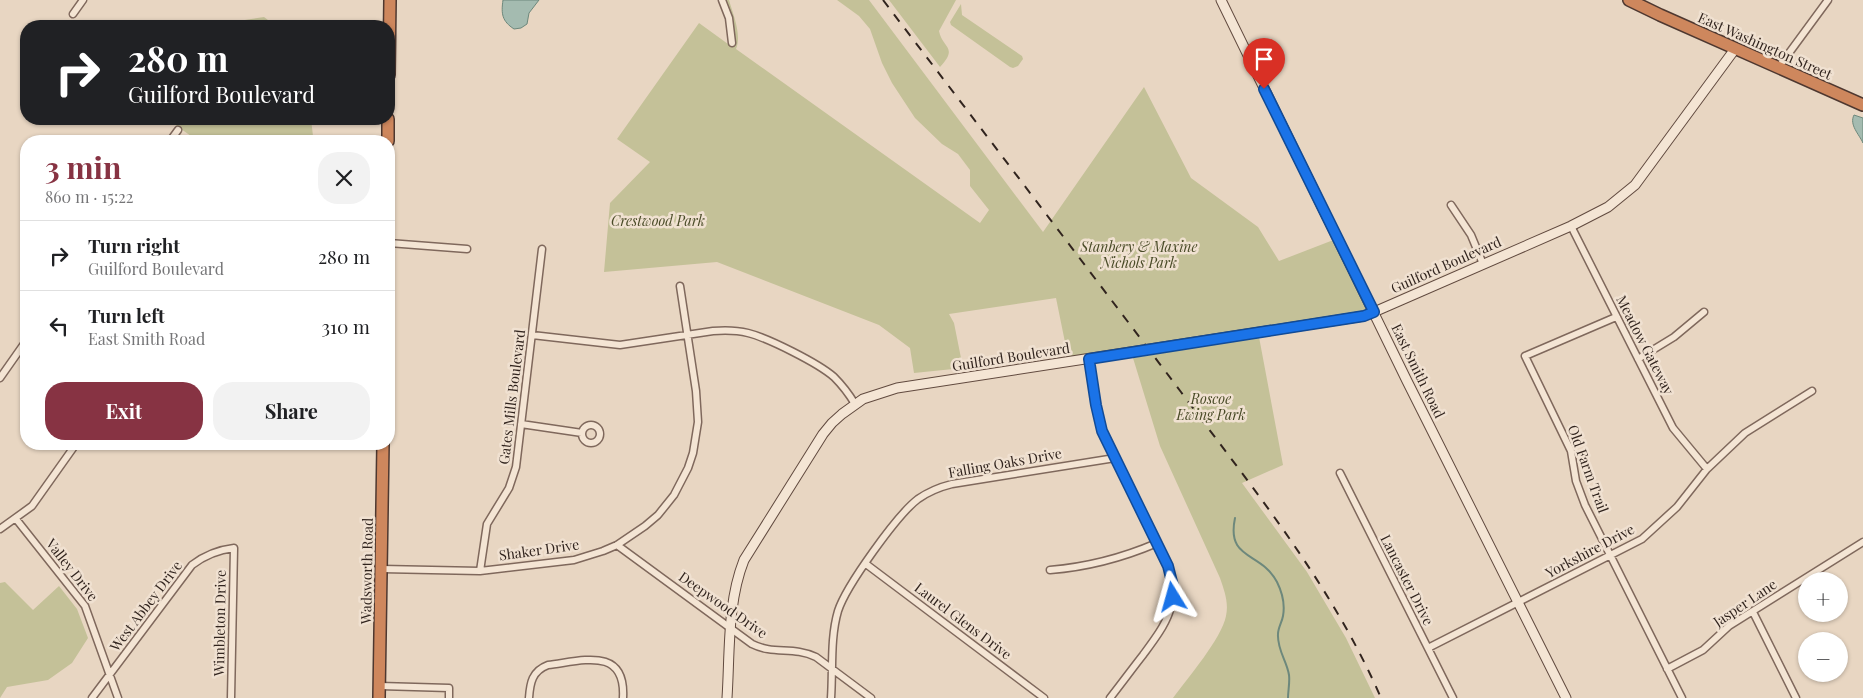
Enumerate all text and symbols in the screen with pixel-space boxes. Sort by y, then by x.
street label: East Washington Street [1695,7,1836,84]
text: 280 m [128,34,228,81]
pin [1243,38,1285,89]
icon: right [45,40,110,105]
icon: arrive [1250,45,1278,73]
text: Guilford Boulevard [128,79,315,109]
text: 3 min [45,147,121,187]
button: close [318,152,370,204]
text: 860 m · 15:22 [45,186,134,207]
park label: Crestwood Park [611,211,705,230]
text: Turn right [88,232,180,258]
street label: Guilford Boulevard [1388,232,1504,297]
park label: Stanbery & Maxine Nichols Park [1079,237,1198,272]
icon: right [45,242,73,270]
text: 280 m [318,243,370,269]
text: Guilford Boulevard [88,258,224,279]
street label: Meadow Gateway [1612,292,1679,398]
text: Turn left [88,302,165,328]
icon: left [45,312,73,340]
text: 310 m [321,313,370,339]
street label: East Smith Road [1387,321,1449,421]
text: East Smith Road [88,328,205,349]
street label: Gates Mills Boulevard [494,328,529,466]
street label: Guilford Boulevard [951,338,1071,375]
button: Exit [45,382,203,440]
button: Share [213,382,370,440]
park label: Roscoe Ewing Park [1176,389,1245,424]
street label: Old Farm Trail [1564,422,1613,515]
street label: Falling Oaks Drive [947,443,1063,482]
street label: Wadsworth Road [356,518,377,625]
street label: Yorkshire Drive [1541,519,1638,582]
street label: Lancaster Drive [1376,531,1438,628]
street label: Valley Drive [41,534,103,605]
street label: Shaker Drive [498,534,580,565]
street label: West Abbey Drive [105,557,186,656]
street label: Deepwood Drive [675,567,771,642]
street label: Wimbleton Drive [209,570,230,677]
position arrow [1146,570,1198,622]
map controls [1798,572,1848,682]
button: + [1798,572,1848,622]
street label: Jasper Lane [1708,574,1780,631]
street label: Laurel Glens Drive [911,578,1016,663]
button: − [1798,632,1848,682]

